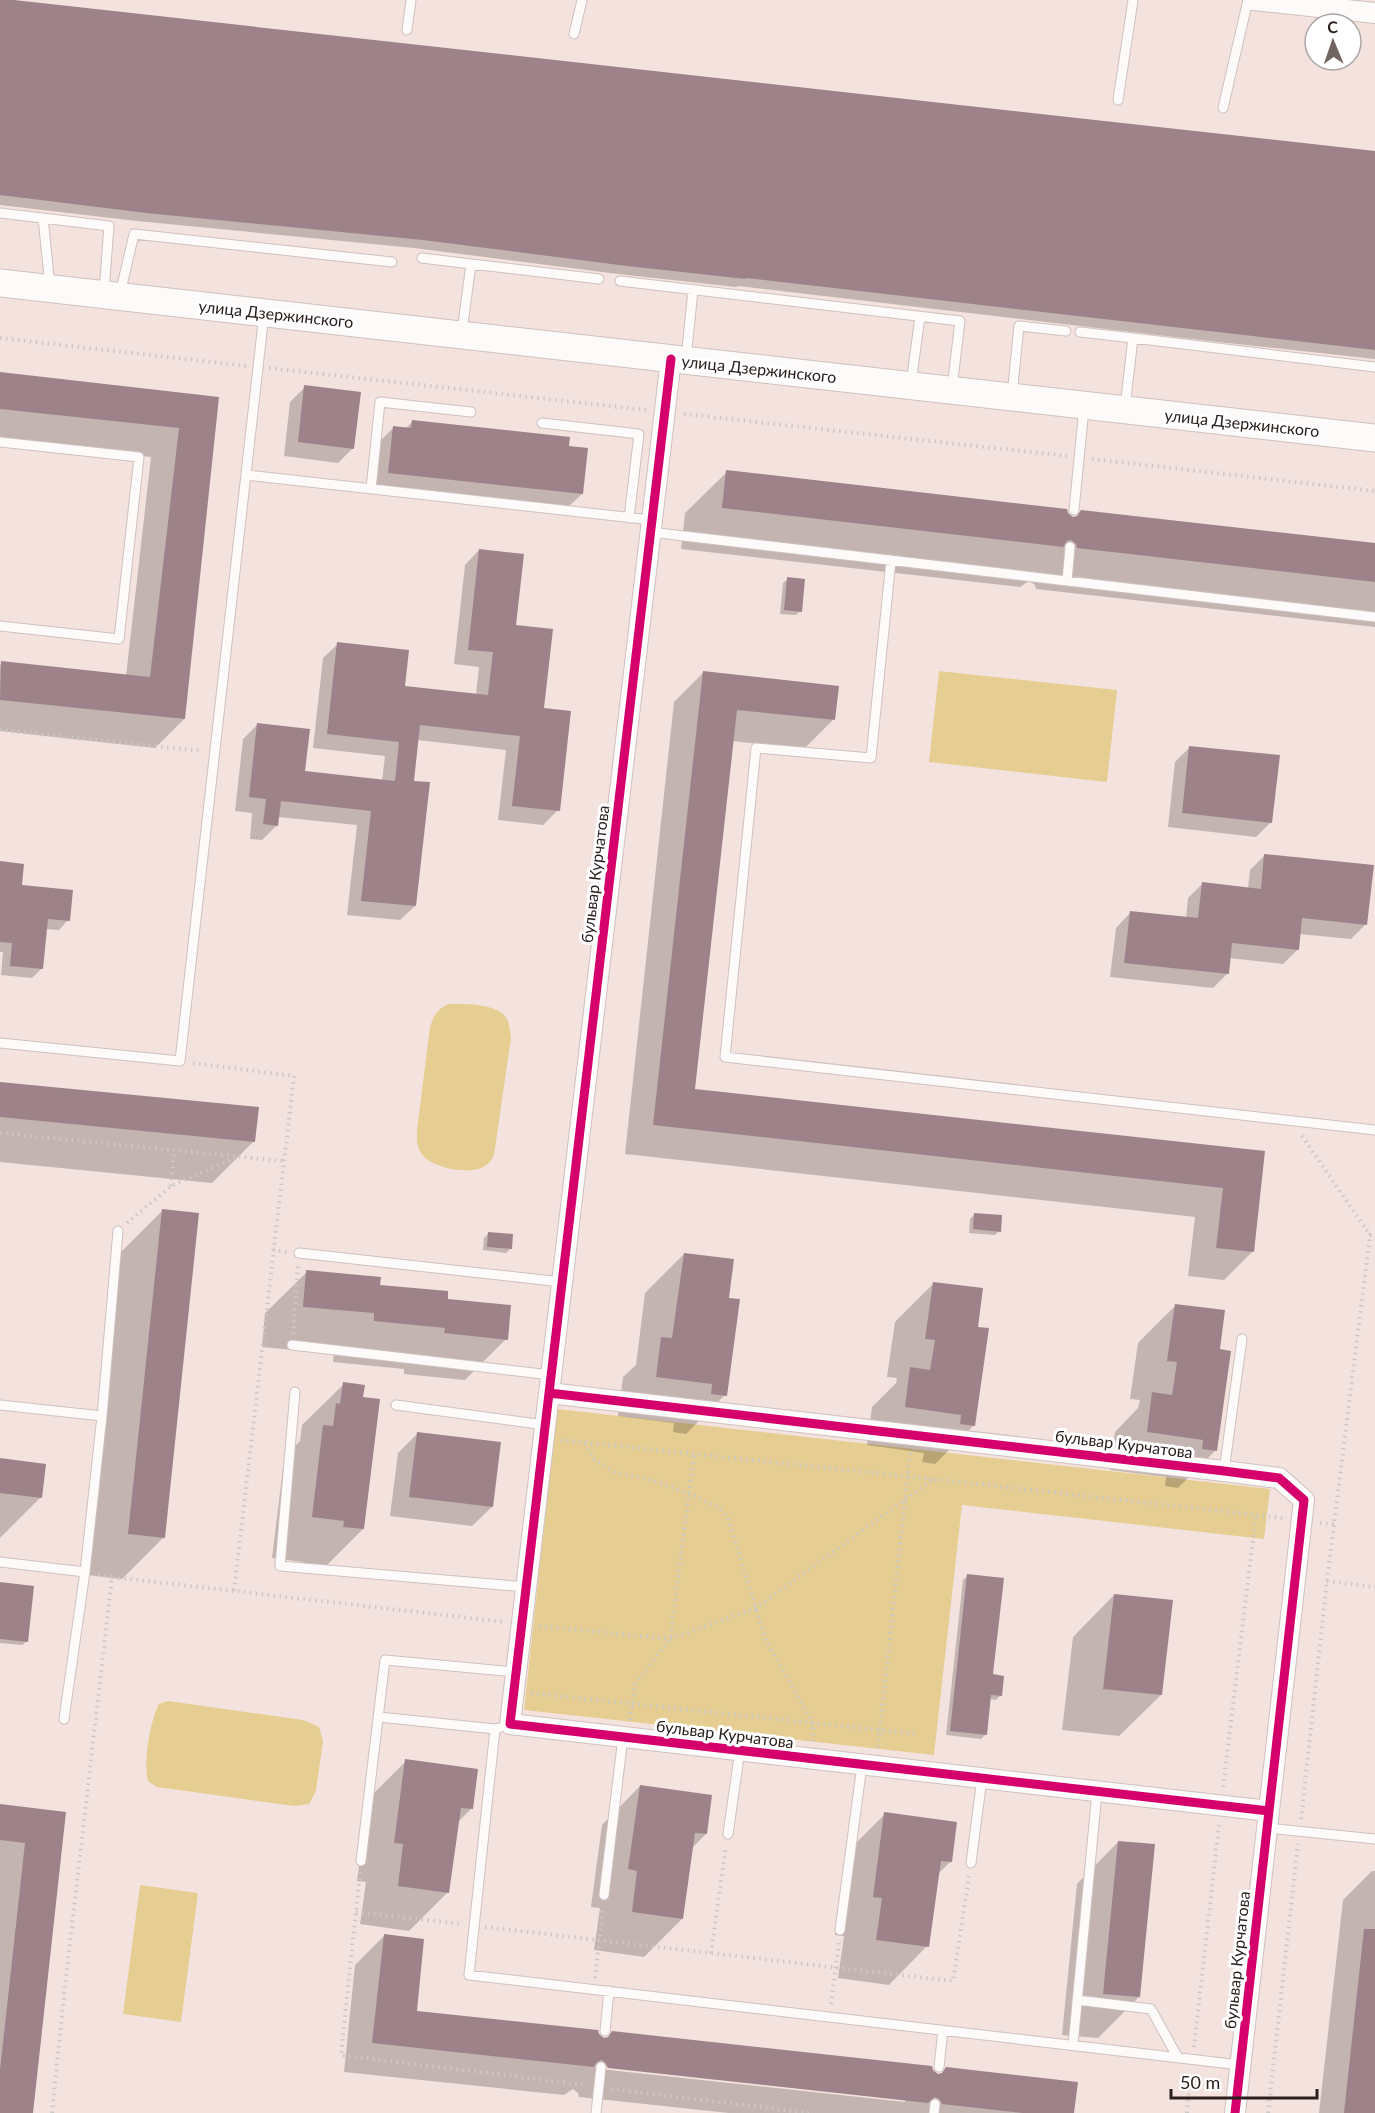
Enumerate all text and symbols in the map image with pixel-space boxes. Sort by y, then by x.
north arrow [1303,12,1363,72]
text: С [1327,17,1338,36]
street label: улица Дзержинского [198,296,354,331]
street label: улица Дзержинского [681,351,837,386]
street label: улица Дзержинского [1164,405,1320,440]
street label: бульвар Курчатова [577,804,612,944]
street label: бульвар Курчатова [1054,1426,1194,1461]
street label: бульвар Курчатова [655,1716,795,1751]
street label: бульвар Курчатова [1220,1890,1253,2030]
scale bar [1171,2062,1316,2100]
text: 50 m [1180,2071,1220,2093]

